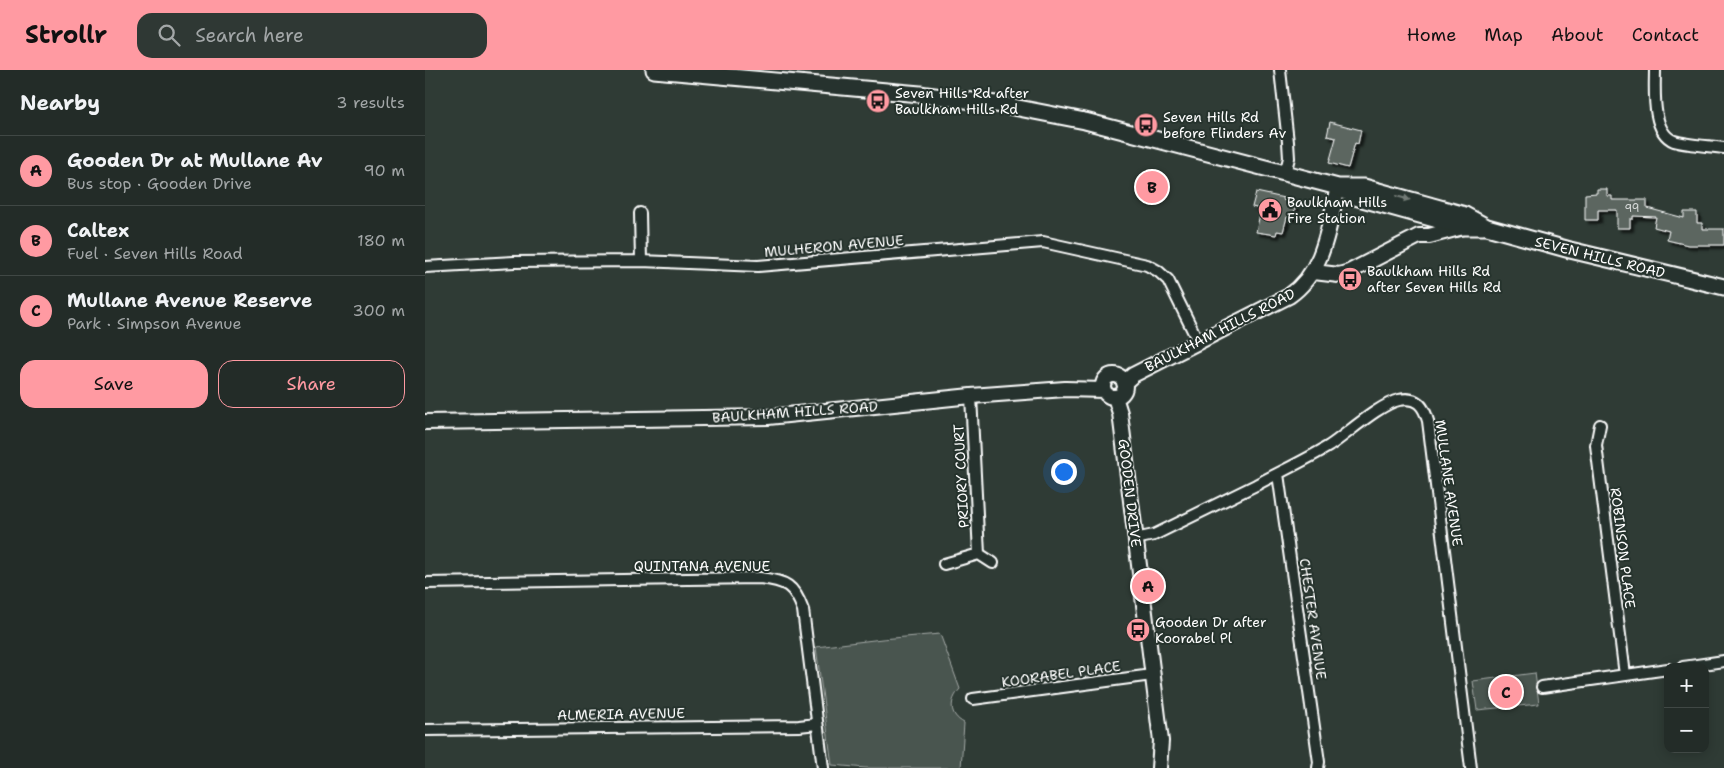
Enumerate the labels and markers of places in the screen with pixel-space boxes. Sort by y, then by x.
place label: Seven Hills Rd after Baulkham Hills Rd [895,84,1030,118]
bus stop icon: Seven Hills Rd after Baulkham Hills Rd [865,88,891,114]
place label: Seven Hills Rd before Flinders Av [1163,108,1286,142]
bus stop icon: Seven Hills Rd before Flinders Av [1133,112,1159,138]
pin: B [1136,168,1168,206]
place label: Baulkham Hills Fire Station [1287,193,1387,227]
public building icon: Baulkham Hills Fire Station [1257,197,1283,223]
place label: Baulkham Hills Rd after Seven Hills Rd [1367,262,1501,296]
bus stop icon: Baulkham Hills Rd after Seven Hills Rd [1337,266,1363,292]
pin: A [1132,567,1164,605]
place label: Gooden Dr after Koorabel Pl [1155,613,1267,647]
bus stop icon: Gooden Dr after Koorabel Pl [1125,617,1151,643]
pin: C [1490,673,1522,711]

